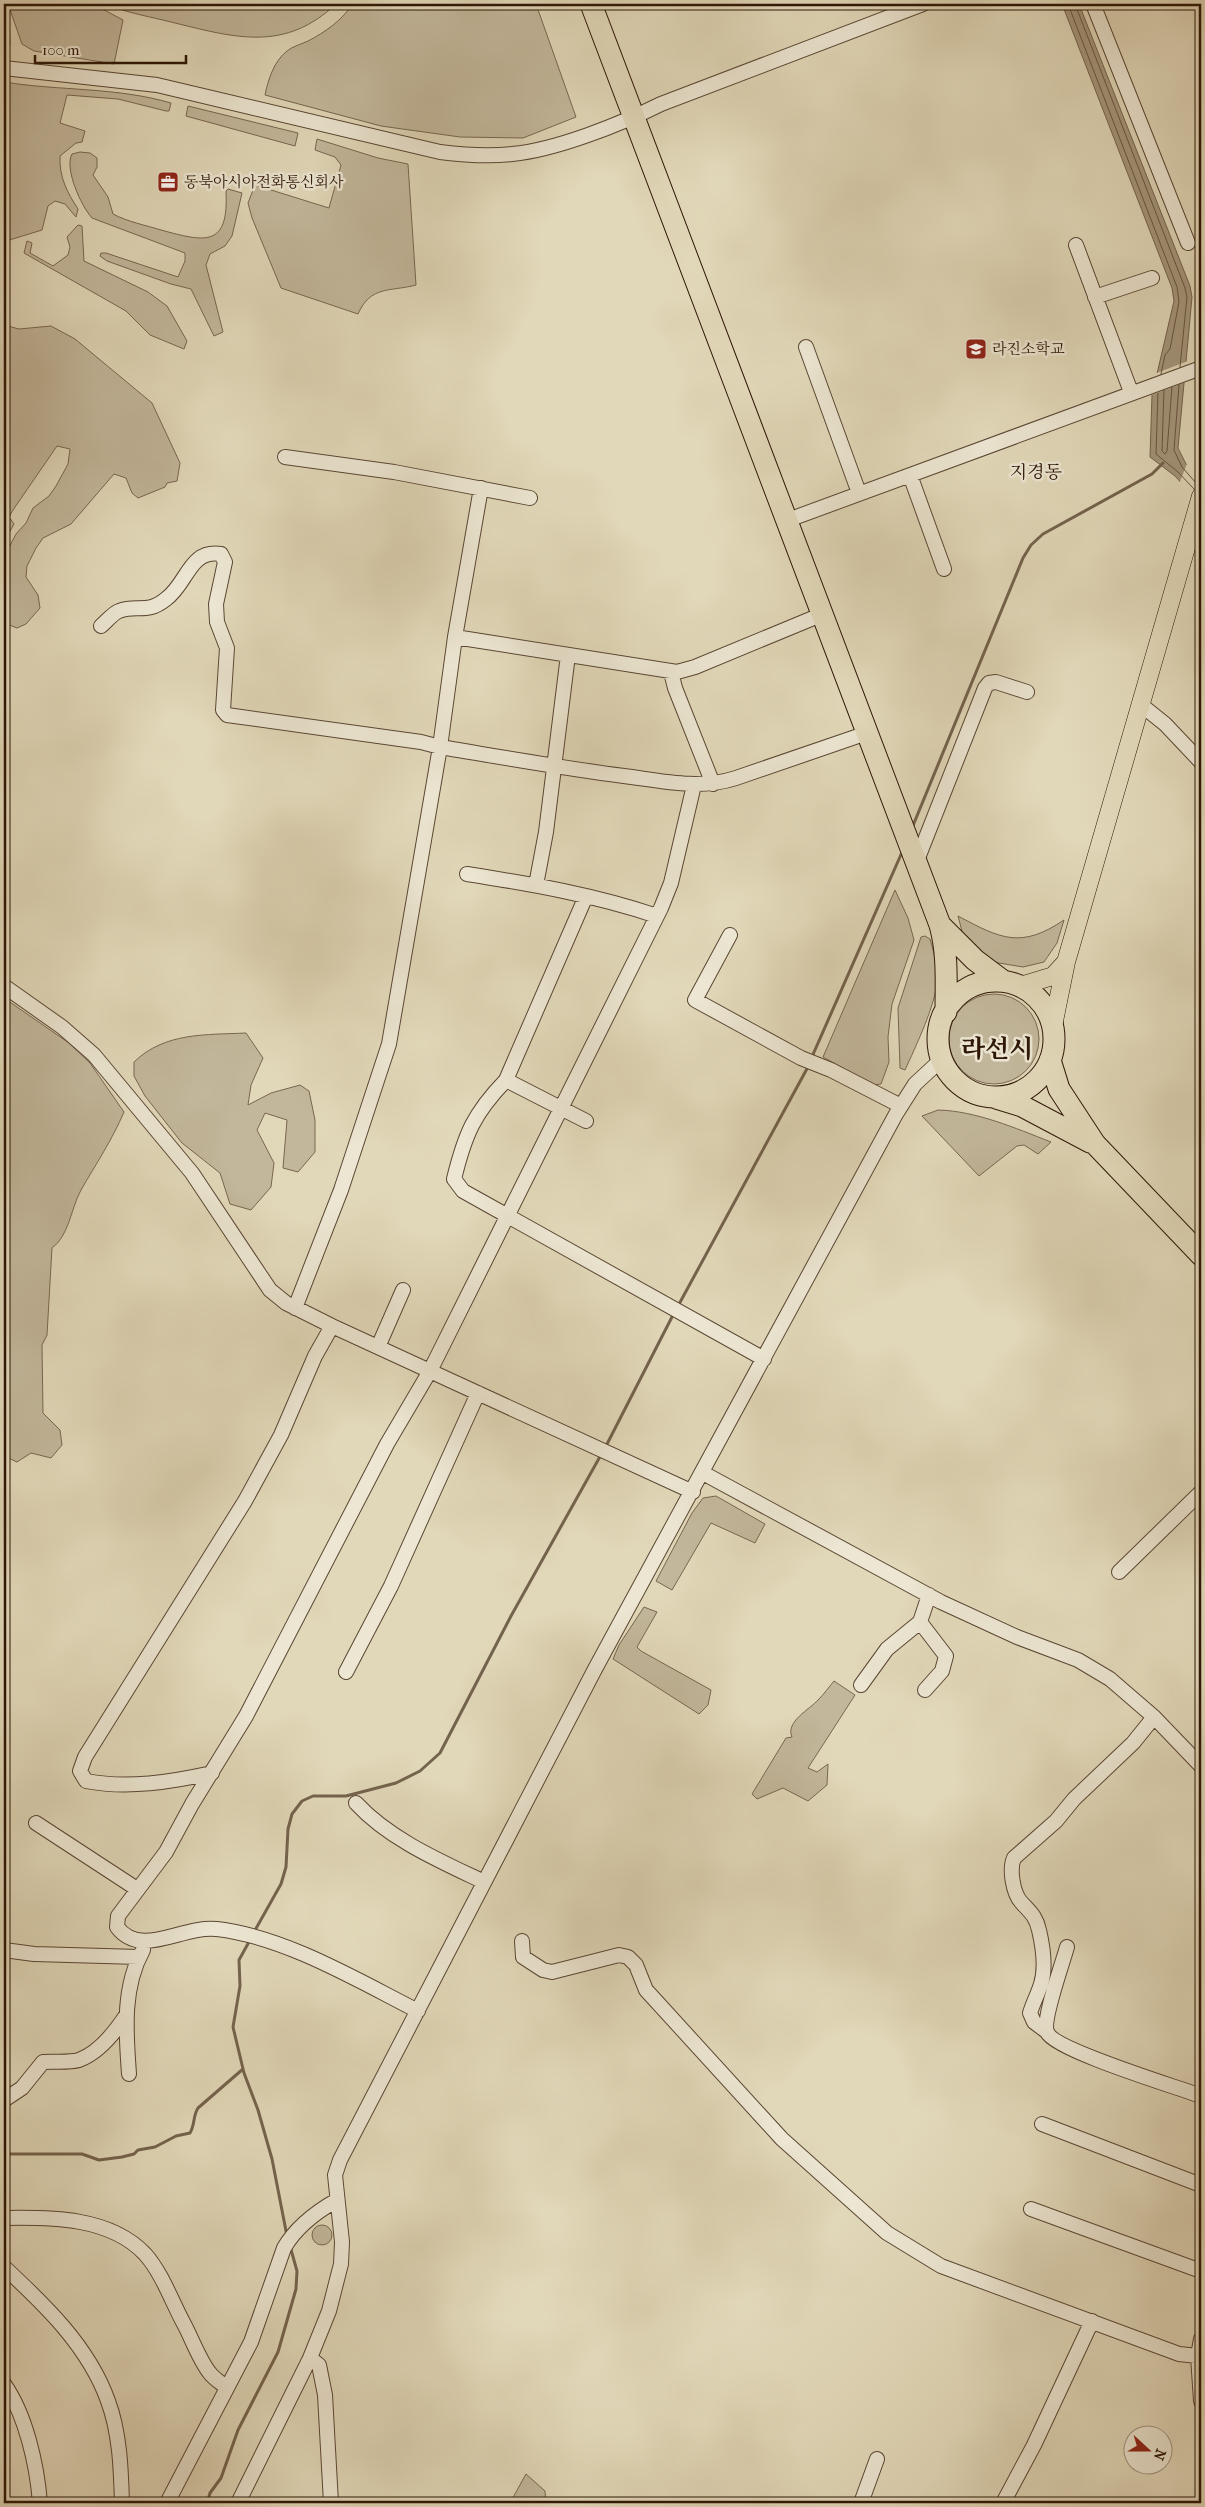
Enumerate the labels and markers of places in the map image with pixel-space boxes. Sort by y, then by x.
office icon: 동북아시아전화통신회사 [156,170,180,194]
place label: 동북아시아전화통신회사 [184,173,344,191]
school or university icon: 라진소학교 [964,337,988,361]
place label: 라진소학교 [992,340,1065,358]

